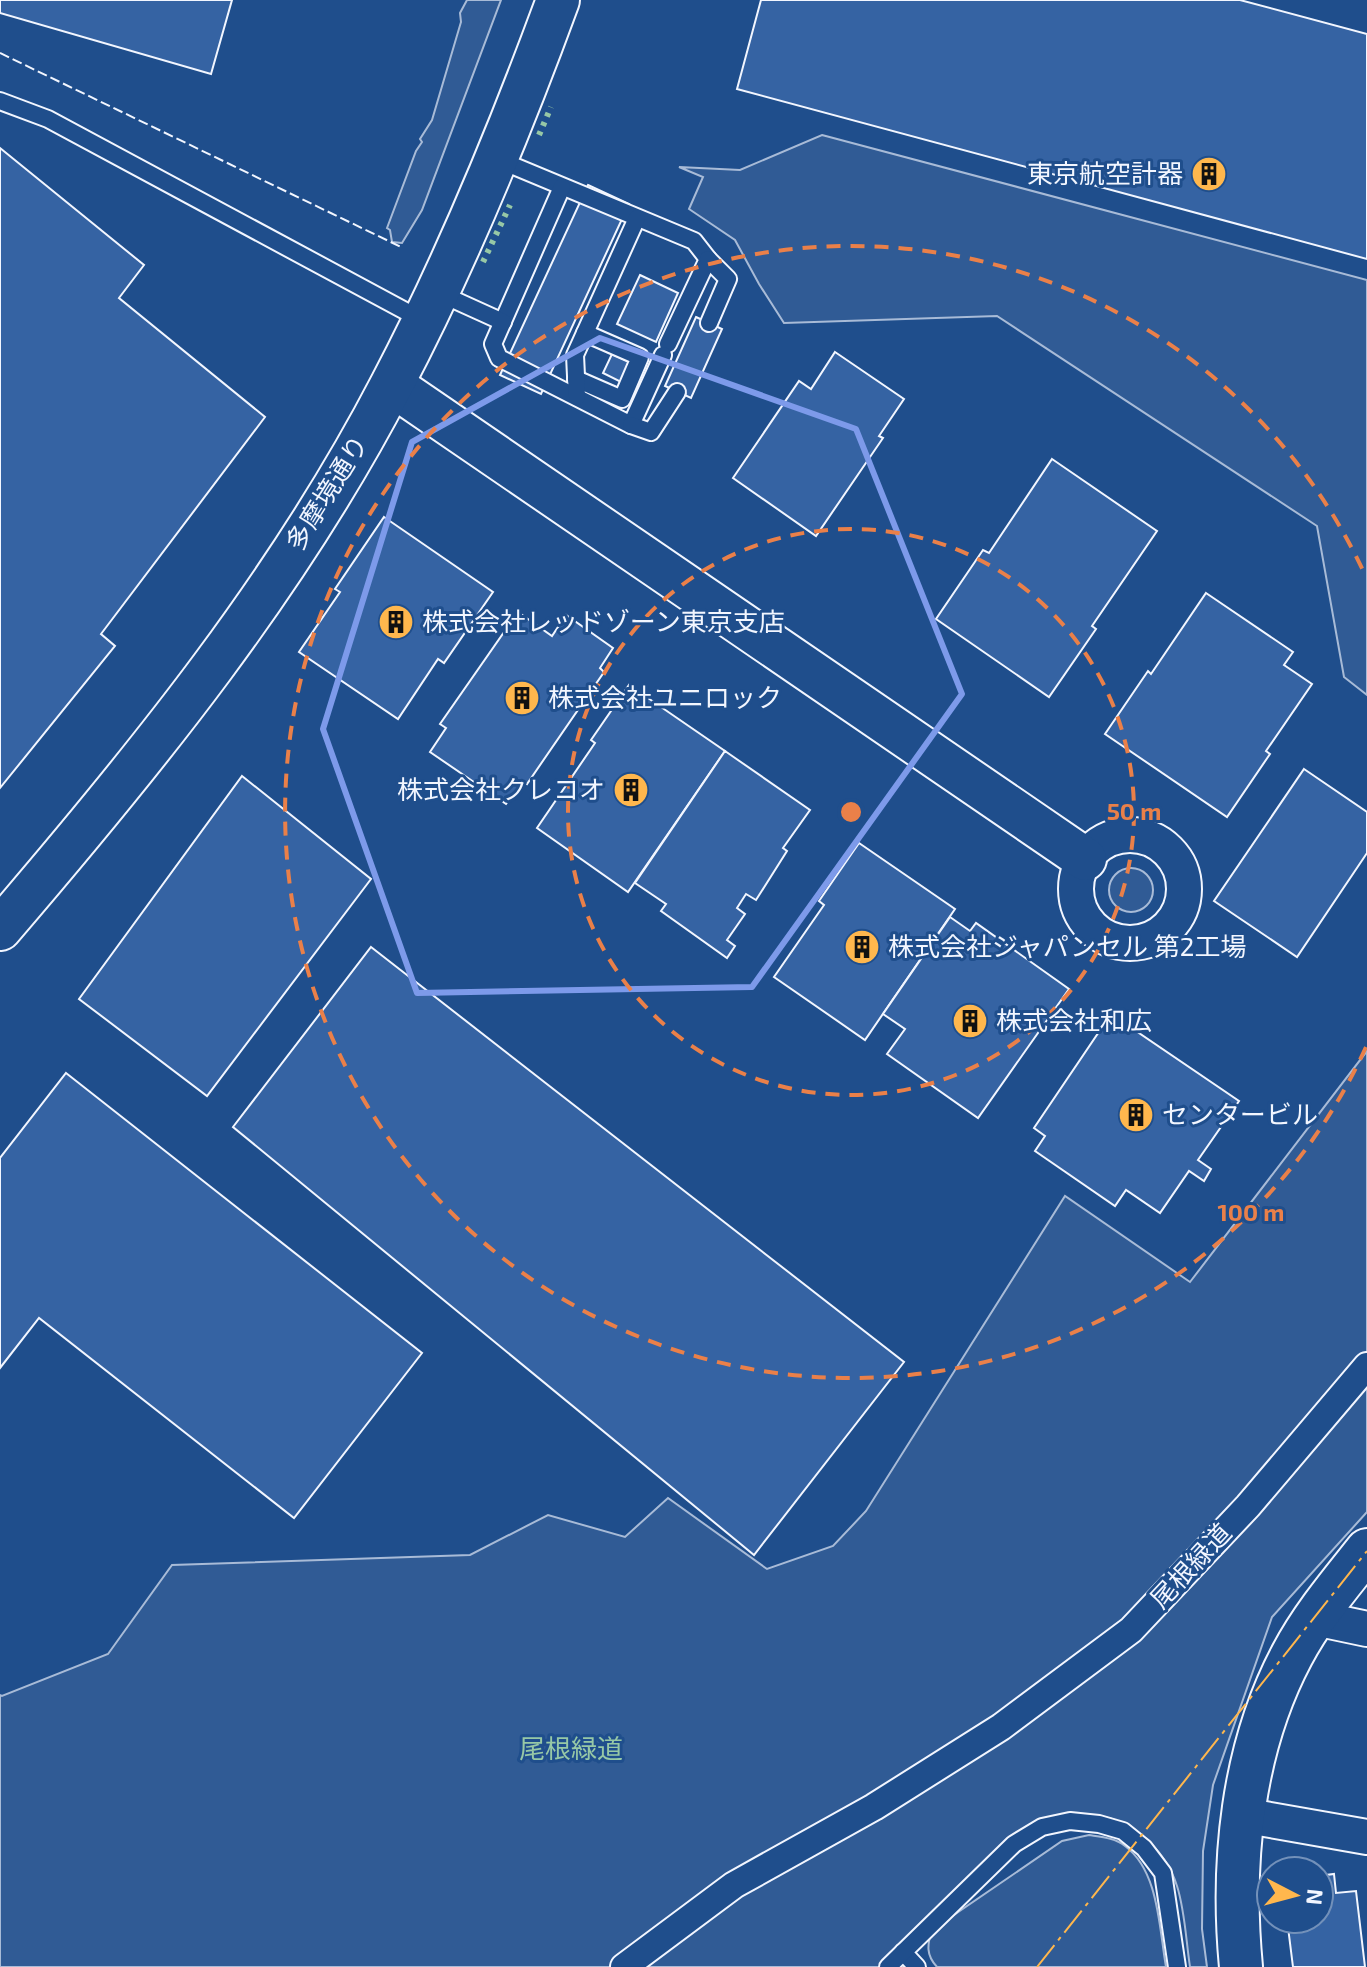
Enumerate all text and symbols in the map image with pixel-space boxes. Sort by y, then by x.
building icon: 東京航空計器 [1190,155,1228,193]
place label: 東京航空計器 [1027,157,1183,188]
street label: 多摩境通り [278,429,373,556]
building icon: 株式会社レッドゾーン東京支店 [377,603,415,641]
place label: 株式会社レッドゾーン東京支店 [422,605,785,636]
building icon: 株式会社ユニロック [503,679,541,717]
place label: 株式会社ユニロック [548,681,782,712]
building icon: 株式会社クレコオ [612,771,650,809]
place label: 株式会社クレコオ [397,773,605,804]
text: 50 m [1107,796,1161,825]
centre of rings [837,798,865,826]
building icon: 株式会社ジャパンセル 第2工場 [843,928,881,966]
place label: 株式会社ジャパンセル 第2工場 [888,930,1246,961]
building icon: 株式会社和広 [951,1002,989,1040]
place label: 株式会社和広 [996,1004,1152,1035]
building icon: センタービル [1117,1096,1155,1134]
place label: センタービル [1162,1098,1318,1129]
text: 100 m [1218,1197,1284,1226]
street label: 尾根緑道 [1143,1516,1237,1614]
park label: 尾根緑道 [519,1732,623,1763]
north arrow [1255,1855,1335,1935]
text: N [1302,1888,1330,1906]

